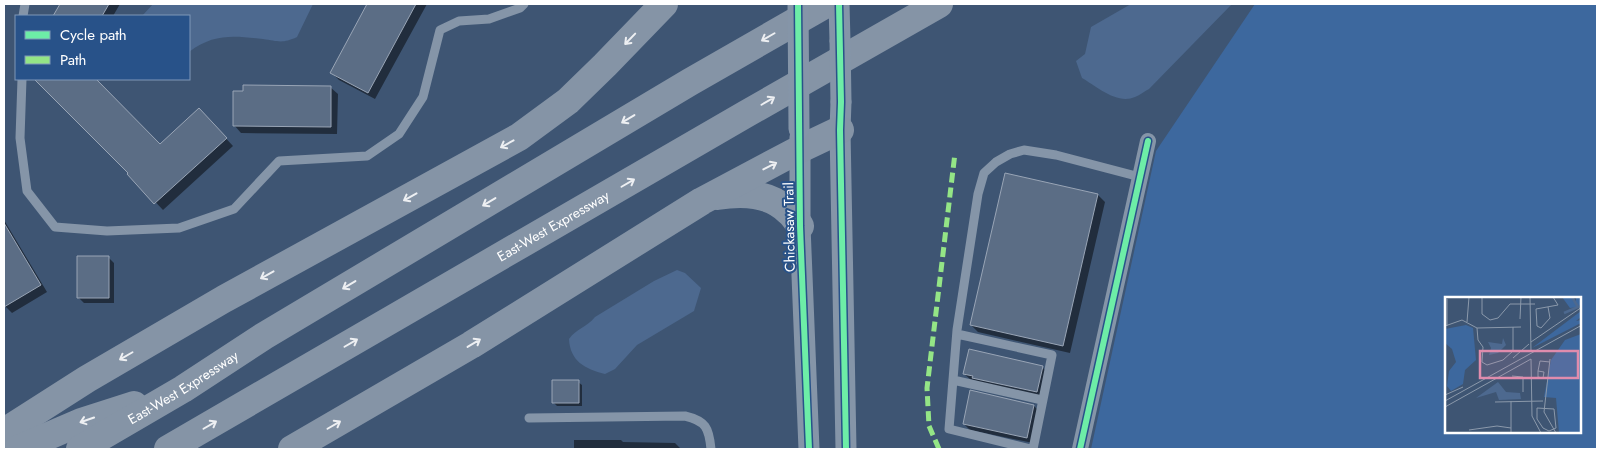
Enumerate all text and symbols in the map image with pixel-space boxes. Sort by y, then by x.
legend [15,15,190,80]
text: Cycle path [60,24,127,46]
one-way arrow [761,32,776,42]
one-way arrow [624,33,636,45]
text: Path [60,49,86,71]
one-way arrow [761,96,775,106]
one-way arrow [622,115,636,125]
one-way arrow [500,139,514,149]
one-way arrow [762,161,777,171]
one-way arrow [620,177,634,187]
street label: Chickasaw Trail [778,182,800,272]
street label: East-West Expressway [493,185,614,266]
one-way arrow [402,192,417,202]
one-way arrow [482,198,496,208]
one-way arrow [261,271,275,281]
one-way arrow [342,281,357,291]
inset map [1445,297,1581,433]
one-way arrow [467,337,481,348]
one-way arrow [343,338,357,348]
street label: East-West Expressway [124,345,243,429]
one-way arrow [119,351,134,361]
one-way arrow [79,416,95,425]
one-way arrow [203,419,217,429]
one-way arrow [326,419,340,429]

